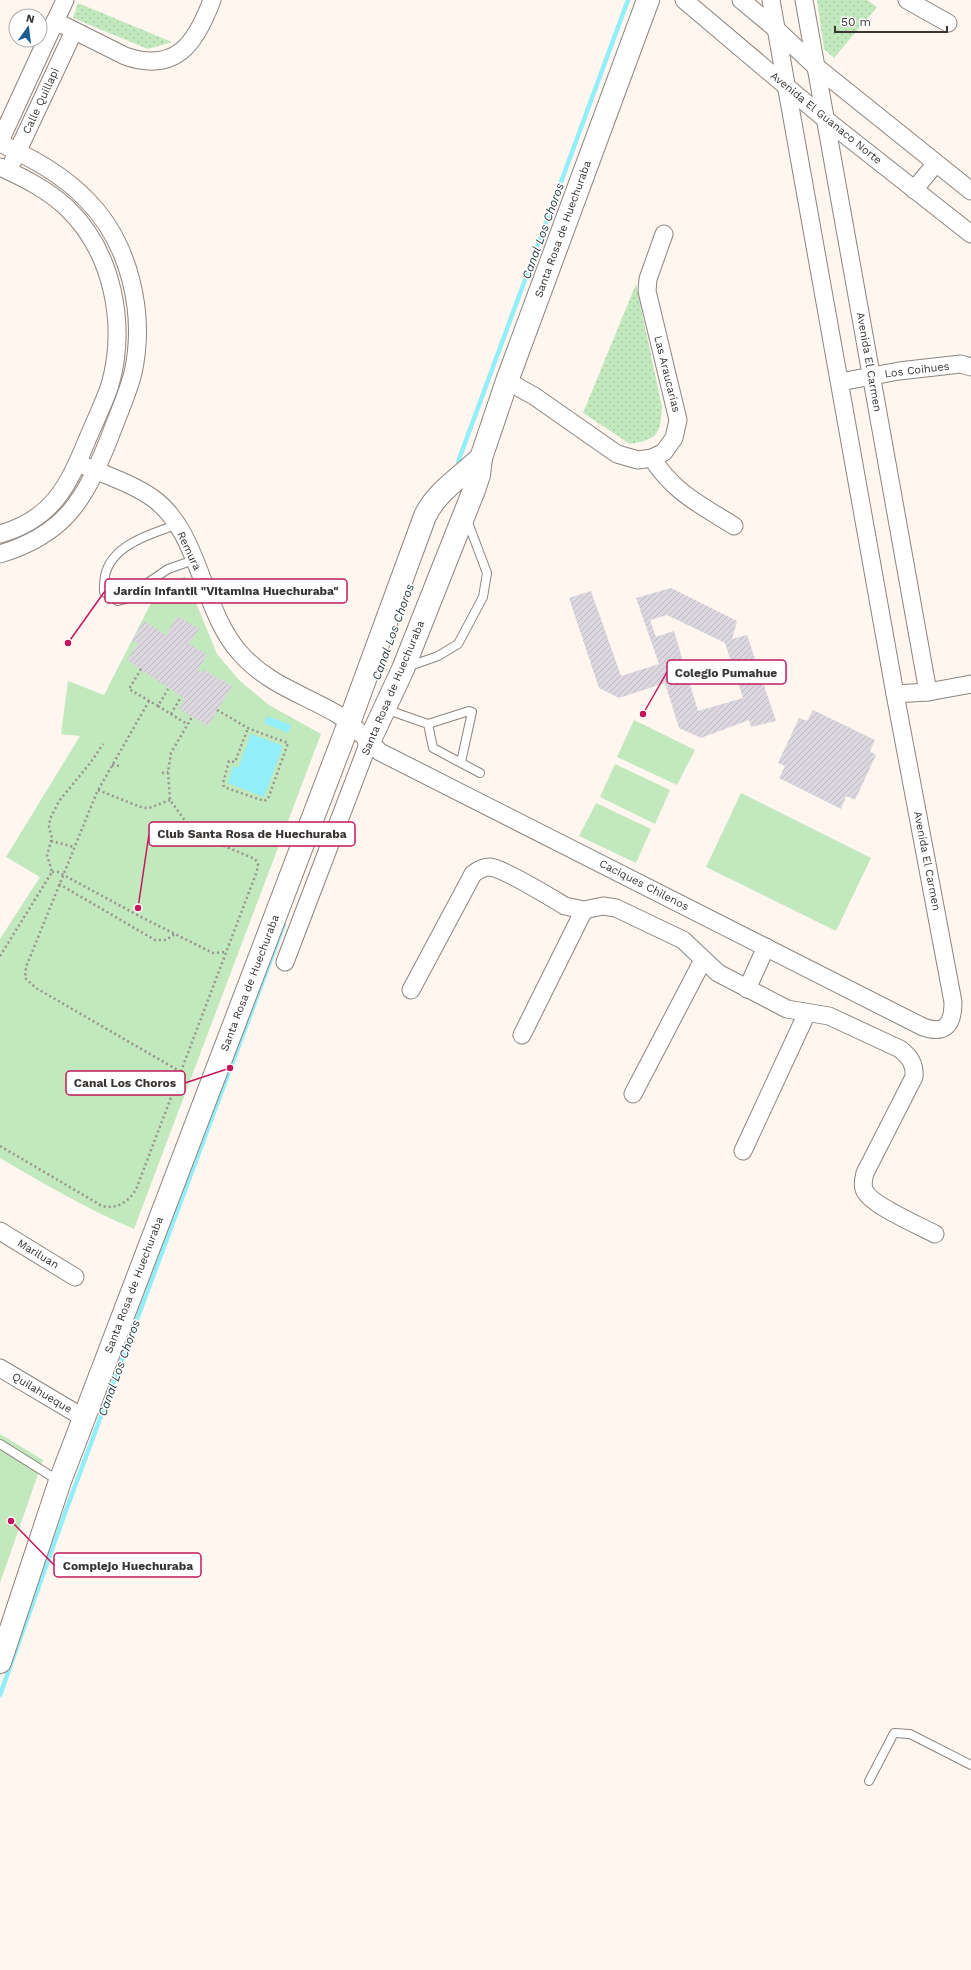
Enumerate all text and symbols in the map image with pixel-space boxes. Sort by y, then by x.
north arrow [8,8,48,48]
scale bar [835,8,947,34]
text: N [25,11,36,26]
text: 50 m [841,15,871,29]
street label: Calle Quillapi [20,66,62,136]
street label: Avenida El Guanaco Norte [768,69,884,167]
street label: Santa Rosa de Huechuraba [532,159,594,299]
water label: Canal Los Choros [519,181,567,281]
street label: Avenida El Carmen [854,311,884,413]
street label: Las Araucarias [651,334,683,414]
street label: Los Coihues [884,360,950,380]
street label: Remura [174,530,204,572]
callout: Jardín Infantil "Vitamina Huechuraba" [105,579,347,603]
water label: Canal Los Choros [369,582,417,682]
text: Jardín Infantil "Vitamina Huechuraba" [113,584,339,598]
street label: Santa Rosa de Huechuraba [359,619,427,757]
callout: Colegio Pumahue [667,660,786,684]
text: Colegio Pumahue [675,666,777,680]
street label: Avenida El Carmen [911,810,943,912]
callout: Club Santa Rosa de Huechuraba [149,822,355,846]
text: Club Santa Rosa de Huechuraba [157,827,347,841]
street label: Caciques Chilenos [597,857,691,913]
street label: Santa Rosa de Huechuraba [218,913,282,1053]
callout: Canal Los Choros [66,1071,185,1095]
text: Canal Los Choros [74,1076,177,1090]
street label: Santa Rosa de Huechuraba [102,1215,166,1355]
street label: Mariluan [15,1237,61,1271]
water label: Canal Los Choros [95,1318,143,1418]
street label: Quilahueque [10,1370,74,1416]
callout: Complejo Huechuraba [54,1553,201,1577]
text: Complejo Huechuraba [63,1559,193,1573]

